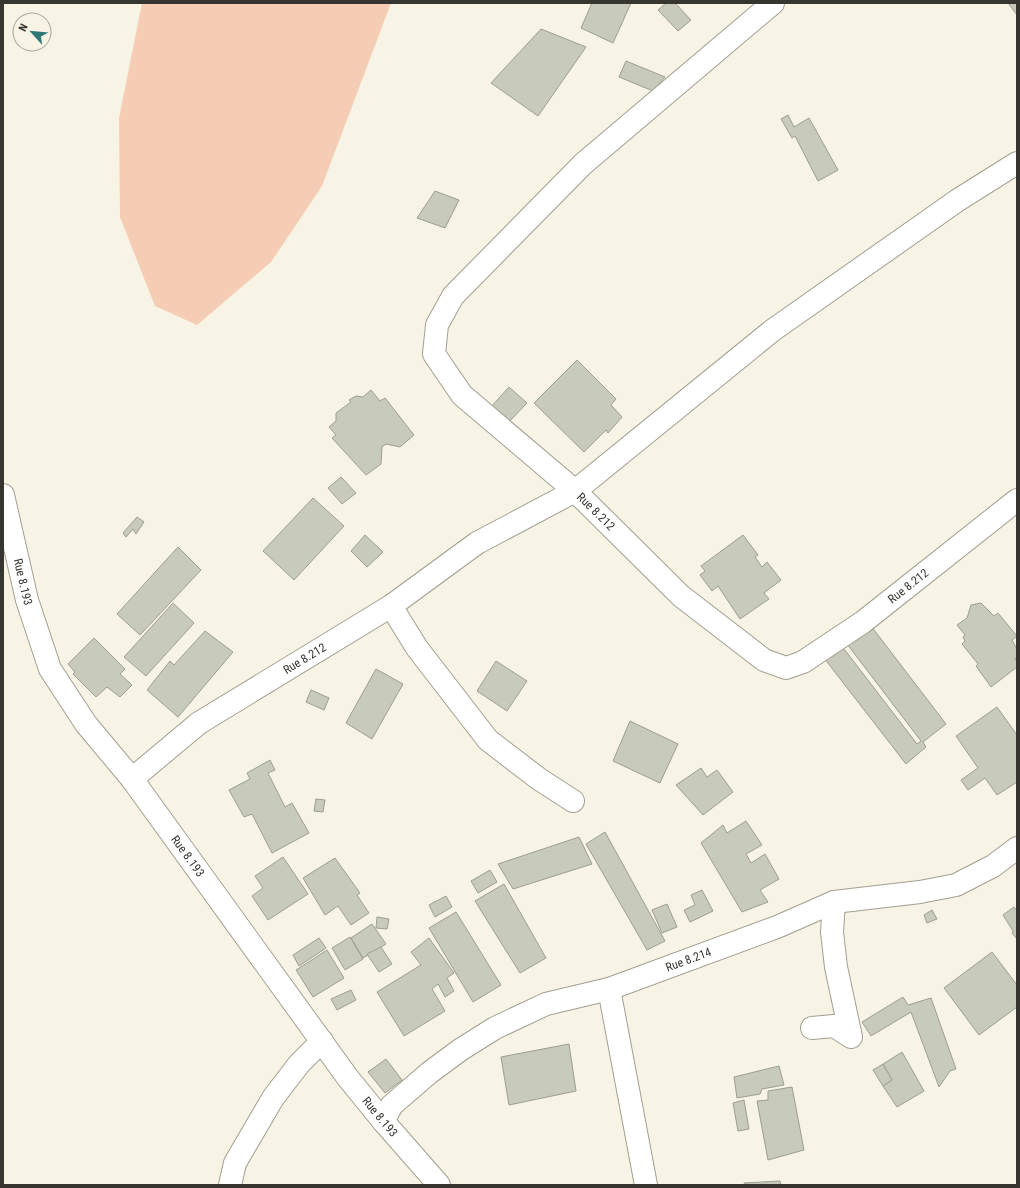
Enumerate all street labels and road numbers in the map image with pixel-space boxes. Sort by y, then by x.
street label: Rue 8.212 [574,490,618,533]
street label: Rue 8.193 [11,557,35,607]
street label: Rue 8.212 [885,566,931,606]
street label: Rue 8.212 [281,640,329,677]
street label: Rue 8.193 [168,833,207,880]
street label: Rue 8.214 [664,945,713,974]
street label: Rue 8.193 [359,1094,401,1140]

